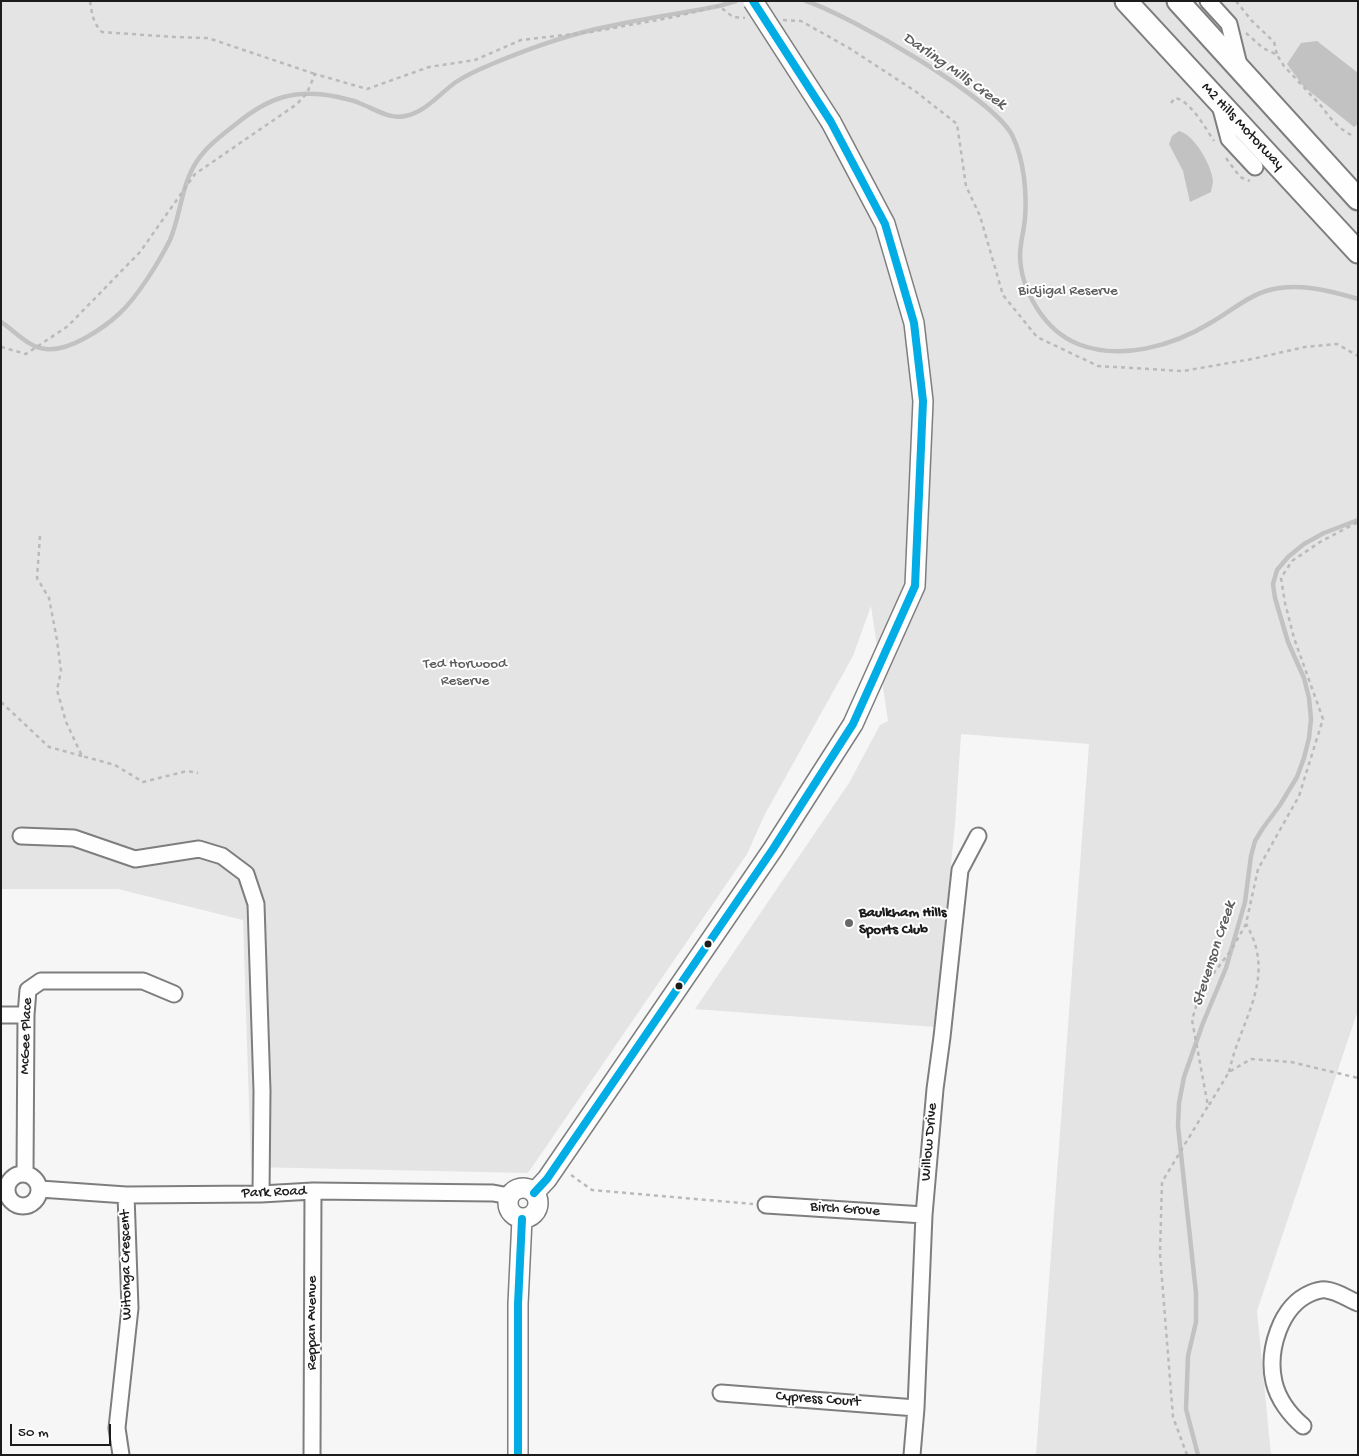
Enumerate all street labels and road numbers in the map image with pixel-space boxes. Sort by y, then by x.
street label: M2 Hills Motorway [1197,79,1287,175]
street label: McGee Place [17,997,37,1075]
street label: Willow Drive [918,1102,942,1182]
street label: Park Road [241,1183,307,1203]
street label: Birch Grove [810,1199,880,1221]
street label: Witonga Crescent [117,1210,137,1320]
street label: Reppan Avenue [304,1276,322,1370]
street label: Cypress Court [775,1388,861,1412]

